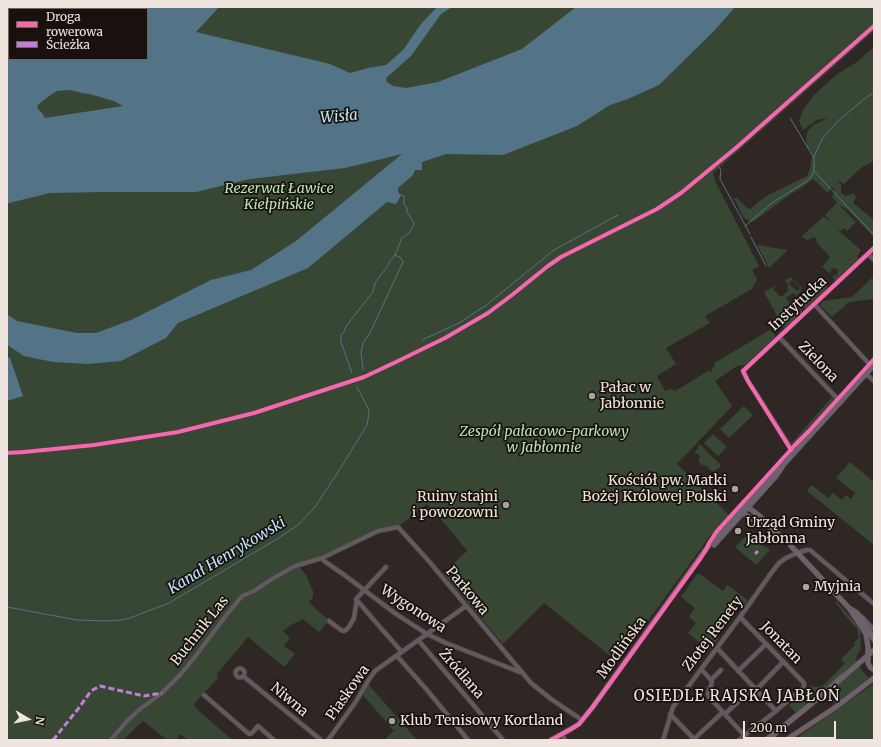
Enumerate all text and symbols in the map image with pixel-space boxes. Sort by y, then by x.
legend [8,8,148,60]
text: Droga rowerowa [46,9,103,39]
text: Ścieżka [46,37,90,52]
water label: Wisła [319,106,359,128]
park label: Rezerwat Ławice Kiełpińskie [224,181,334,214]
street label: Instytucka [766,273,830,335]
street label: Zielona [795,338,841,386]
place label: Pałac w Jabłonnie [600,380,664,412]
marker: Pałac w Jabłonnie [587,391,597,401]
park label: Zespół pałacowo-parkowy w Jabłonnie [459,424,629,456]
place label: Kościół pw. Matki Bożej Królowej Polski [582,473,727,506]
marker: Kościół pw. Matki Bożej Królowej Polski [730,484,740,494]
place label: Ruiny stajni i powozowni [412,489,498,522]
marker: Ruiny stajni i powozowni [501,500,511,510]
water label: Kanał Henrykowski [165,514,289,598]
place label: Urząd Gminy Jabłonna [746,515,835,548]
marker: Urząd Gminy Jabłonna [733,526,743,536]
street label: Parkowa [442,563,492,619]
place label: Myjnia [814,579,861,595]
street label: Wygonowa [377,582,449,636]
marker: Myjnia [801,582,811,592]
street label: Buchnik Las [168,593,232,669]
street label: Złotej Renety [679,593,747,675]
street label: Modlińska [594,614,650,682]
street label: Jonatan [757,618,805,668]
street label: Źródlana [435,646,487,702]
street label: Piaskowa [323,662,373,724]
street label: Niwna [267,679,311,721]
district label: OSIEDLE RAJSKA JABŁOŃ [634,688,840,706]
north arrow [8,699,48,739]
place label: Klub Tenisowy Kortland [400,713,563,729]
scale bar [745,713,838,739]
text: N [32,715,47,726]
marker: Klub Tenisowy Kortland [387,716,397,726]
text: 200 m [750,720,787,735]

